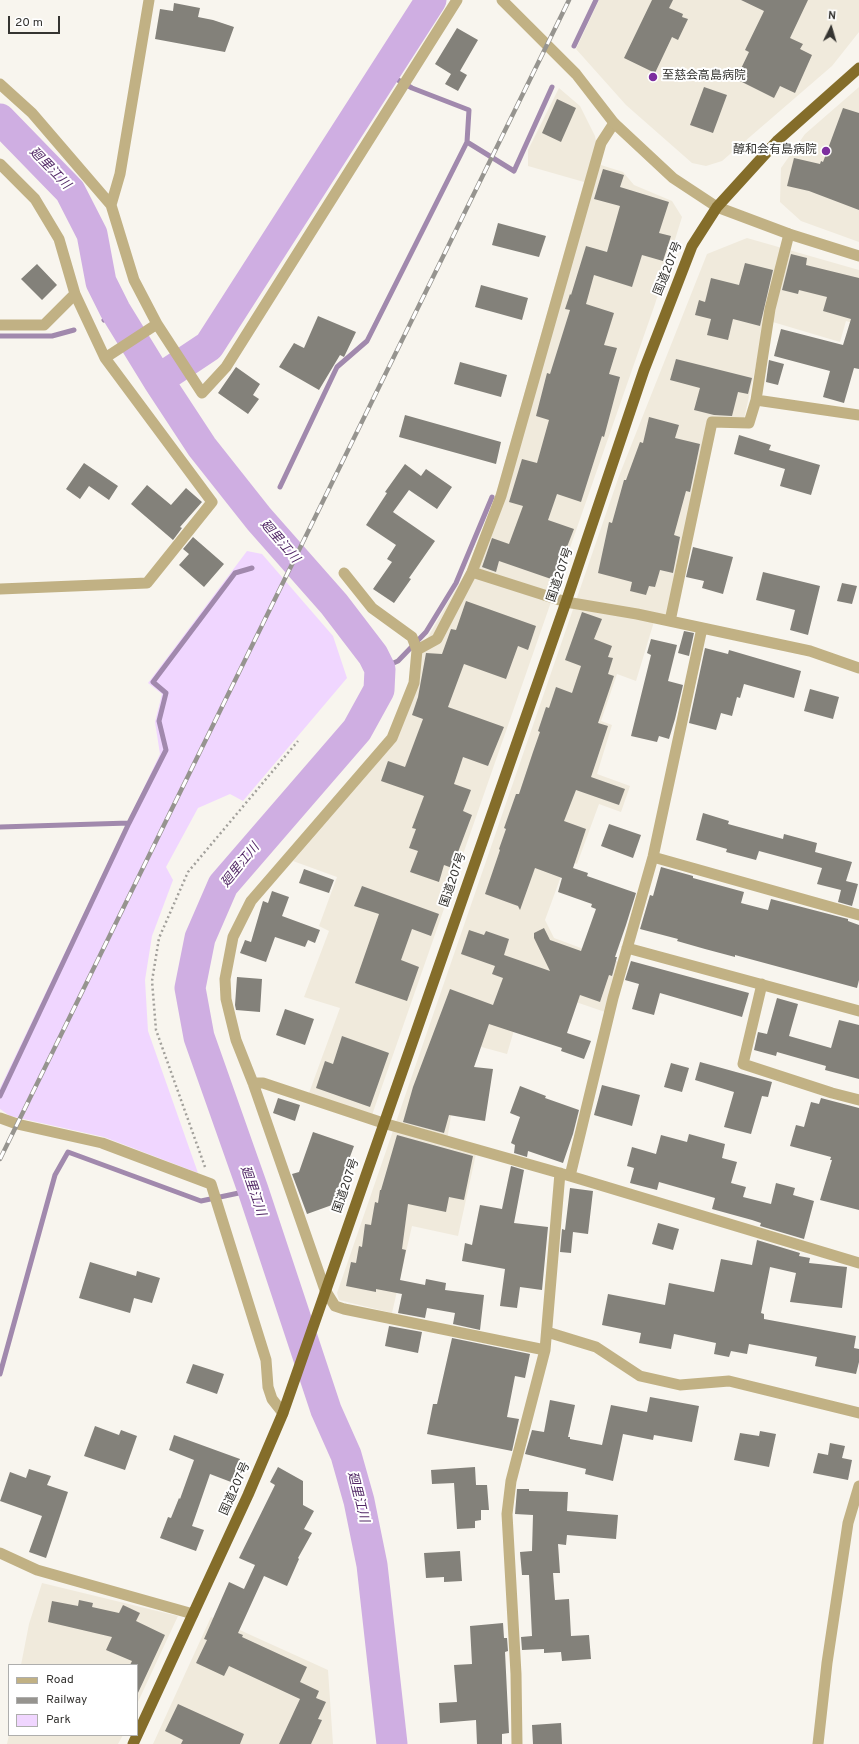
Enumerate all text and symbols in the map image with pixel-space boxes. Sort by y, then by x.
scale bar [10,8,62,34]
north arrow [811,8,851,48]
text: N [827,9,837,23]
text: 20 m [15,15,43,31]
place label: 至慈会高島病院 [662,70,746,84]
marker: 至慈会高島病院 [647,71,659,83]
place label: 醇和会有島病院 [733,144,817,158]
water label: 廻里江川 [25,145,73,193]
marker: 醇和会有島病院 [820,145,832,157]
street label: 国道207号 [652,240,686,298]
water label: 廻里江川 [256,517,302,567]
street label: 国道207号 [545,546,577,604]
water label: 廻里江川 [219,841,263,891]
street label: 国道207号 [438,851,470,909]
street label: 国道207号 [331,1157,363,1215]
water label: 廻里江川 [236,1164,268,1218]
street label: 国道207号 [218,1460,254,1518]
water label: 廻里江川 [343,1470,371,1524]
legend [8,1664,138,1736]
text: Road [46,1672,74,1688]
text: Railway [46,1692,87,1708]
text: Park [46,1712,71,1728]

